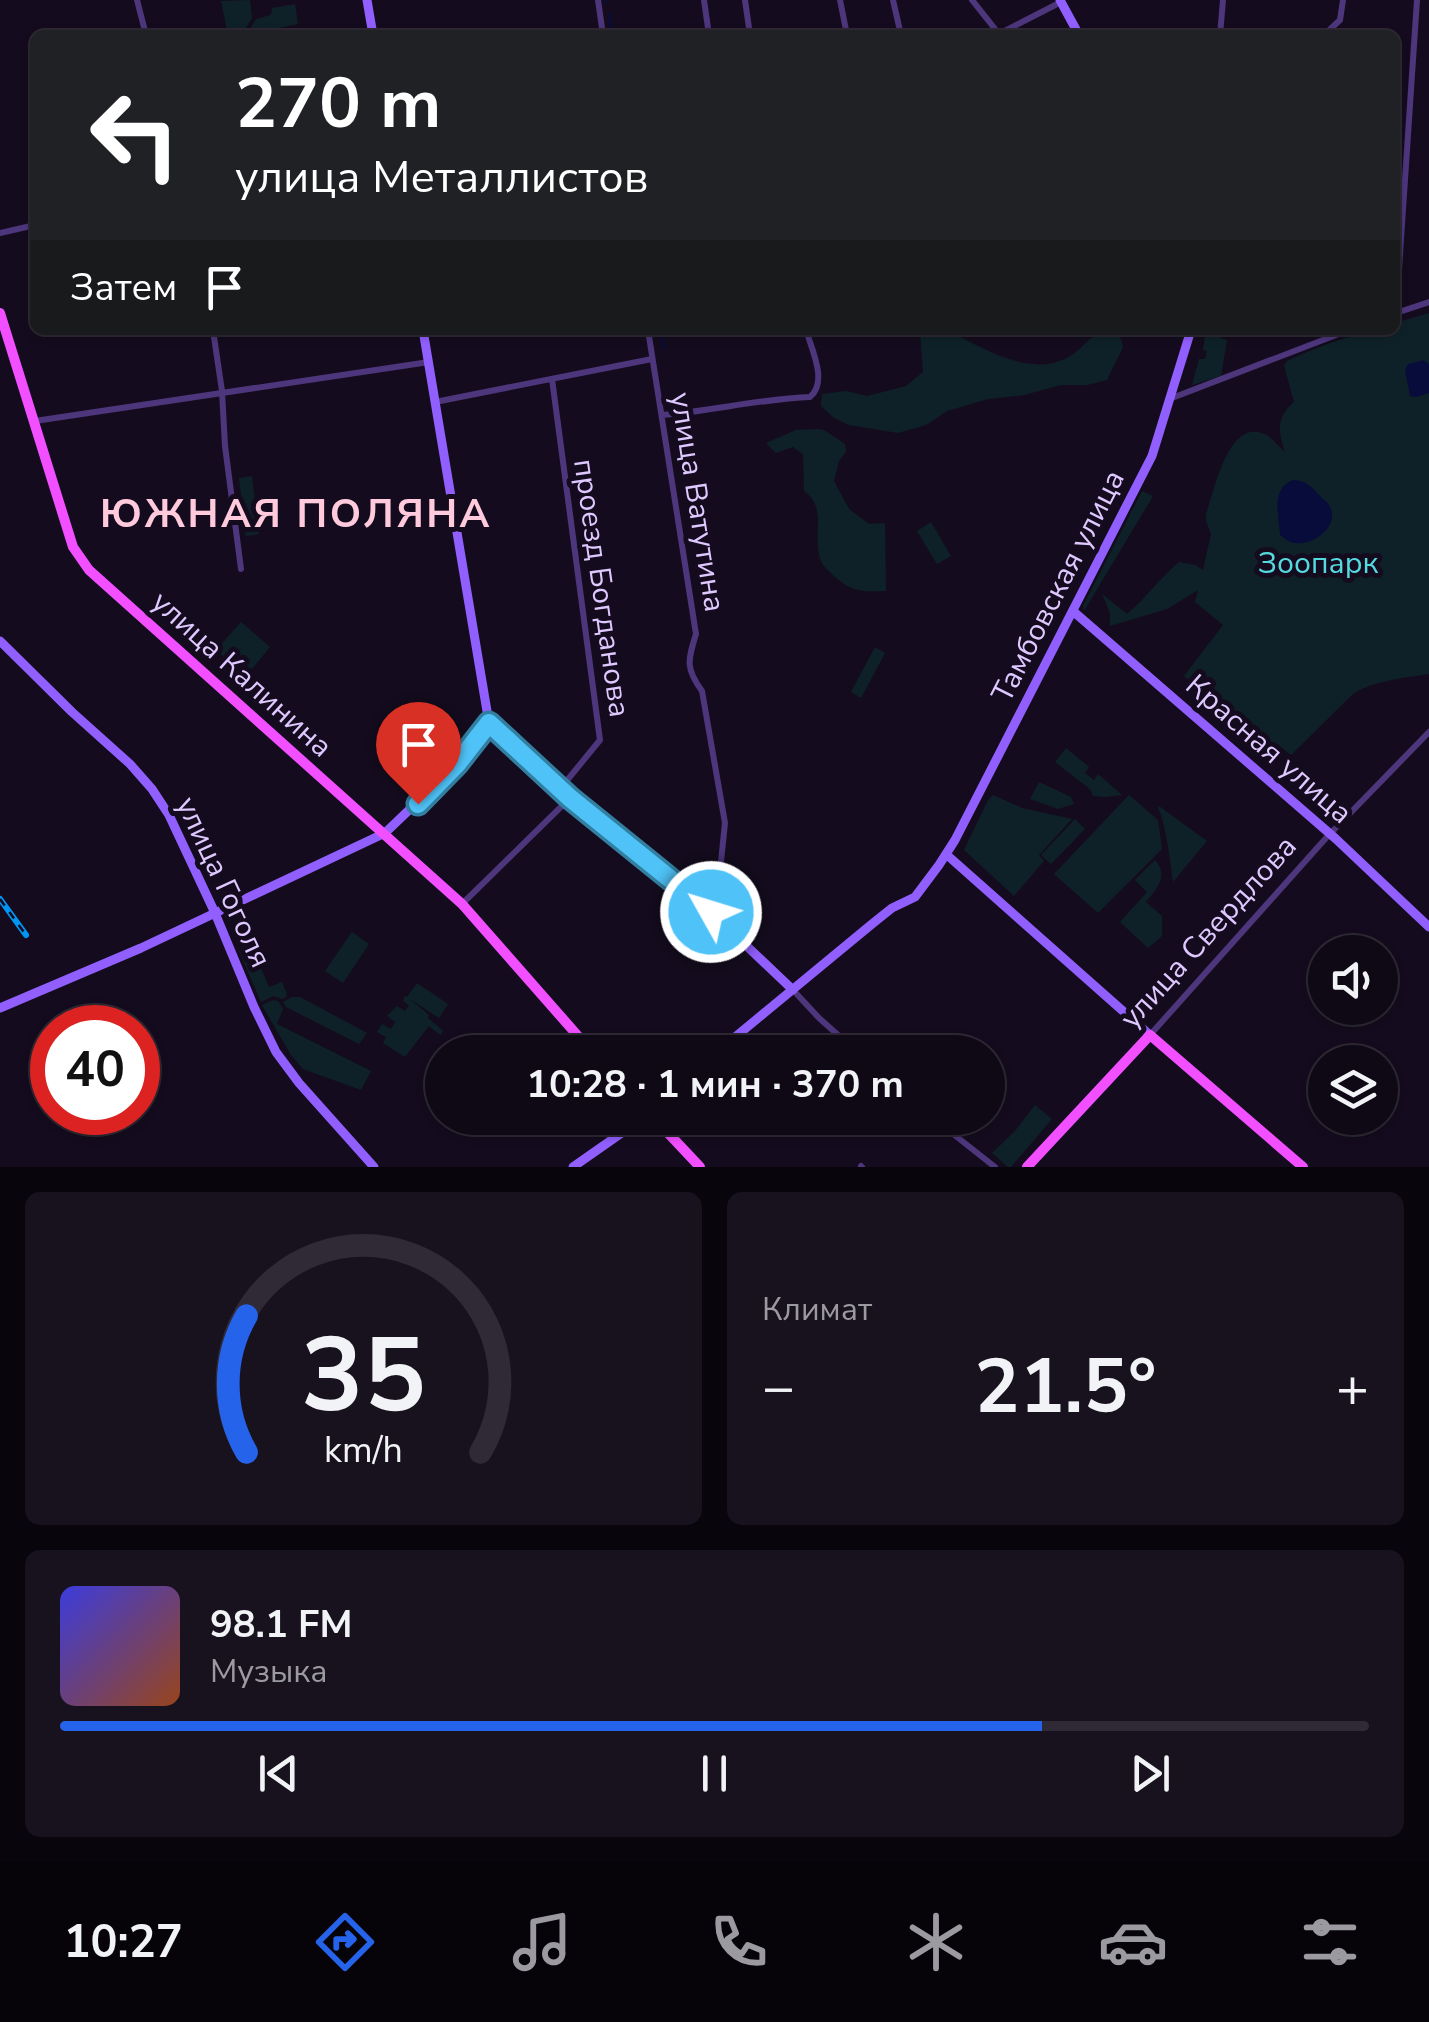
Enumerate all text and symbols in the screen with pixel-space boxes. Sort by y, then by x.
text: 270 m [235,56,441,152]
icon: left [70,70,200,200]
text: улица Металлистов [235,147,648,208]
icon: arrive [197,260,252,315]
text: Затем [70,262,177,313]
street label: улица Ватутина [660,389,735,615]
street label: проезд Богданова [563,456,640,720]
street label: Тамбовская улица [982,463,1135,709]
district label: ЮЖНАЯ ПОЛЯНА [100,487,492,541]
park label: Зоопарк [1258,543,1378,584]
street label: улица Калинина [142,582,341,767]
street label: Красная улица [1176,665,1361,833]
pin [376,702,461,805]
icon: arrive [391,717,446,772]
street label: улица Гоголя [166,790,281,974]
street label: улица Свердлова [1111,827,1306,1038]
position arrow [659,860,763,964]
map controls [1308,935,1398,1135]
button: sound [1308,935,1398,1025]
speed limit sign: 40 [30,1005,160,1135]
button: layers [1308,1045,1398,1135]
text: 10:28 · 1 мин · 370 m [526,1059,904,1110]
text: Климат [762,1288,872,1331]
text: 35 [301,1305,426,1447]
text: 21.5° [974,1336,1157,1438]
text: − [762,1350,795,1425]
text: + [1336,1350,1369,1425]
text: km/h [324,1426,403,1475]
text: 98.1 FM [210,1599,352,1650]
text: Музыка [210,1650,327,1693]
icon: previous [251,1746,306,1801]
icon: pause [687,1746,742,1801]
icon: next [1123,1746,1178,1801]
icon: directions [310,1907,380,1977]
icon: music [507,1907,577,1977]
icon: phone [704,1907,774,1977]
icon: climate [901,1907,971,1977]
icon: car [1098,1907,1168,1977]
icon: filters [1295,1907,1365,1977]
text: 10:27 [64,1912,183,1973]

